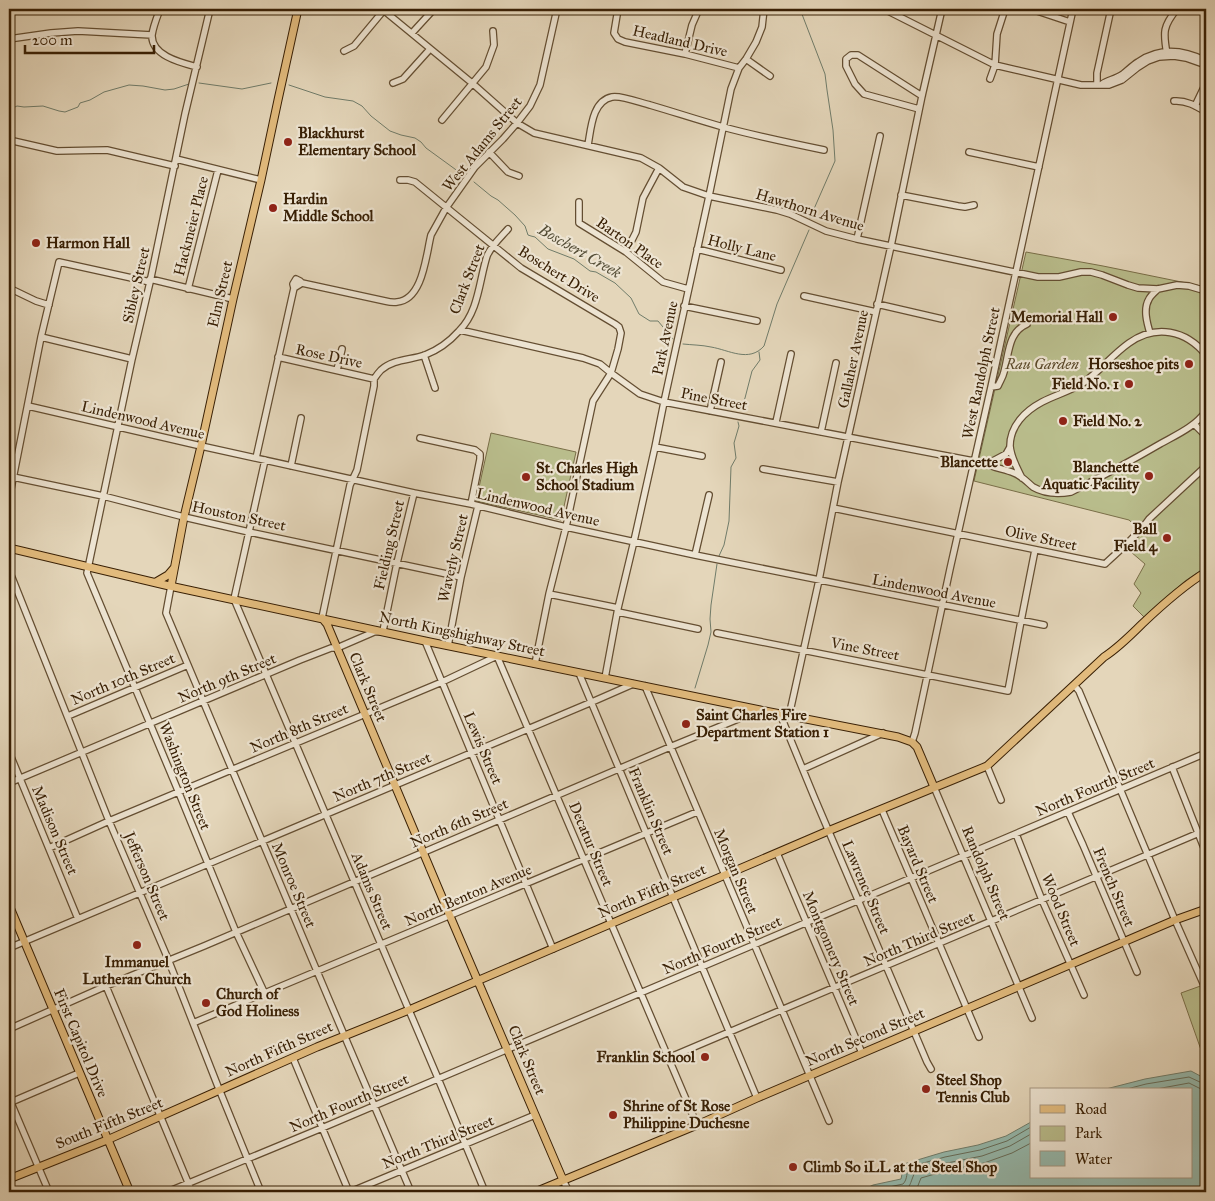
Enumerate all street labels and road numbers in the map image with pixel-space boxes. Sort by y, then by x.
street label: Headland Drive [631,21,729,61]
street label: West Adams Street [438,93,526,195]
street label: Hackmeier Place [170,174,212,278]
street label: Hawthorn Avenue [754,185,866,235]
street label: Barton Place [593,213,667,273]
street label: Holly Lane [706,231,778,265]
street label: Clark Street [445,241,489,317]
street label: Boschert Drive [515,242,603,306]
street label: Sibley Street [119,245,154,325]
street label: Elm Street [204,258,237,329]
street label: Park Avenue [648,299,682,377]
street label: West Randolph Street [958,305,1004,441]
street label: Gallaher Avenue [834,308,872,410]
street label: Rose Drive [294,340,364,372]
street label: Pine Street [679,384,750,414]
street label: Lindenwood Avenue [80,397,206,443]
street label: Lindenwood Avenue [475,484,601,530]
street label: Houston Street [190,497,288,535]
street label: Fielding Street [370,498,408,592]
street label: Waverly Street [434,512,472,604]
street label: Olive Street [1003,522,1079,555]
street label: Lindenwood Avenue [870,570,998,612]
street label: North Kingshighway Street [377,608,547,661]
street label: Vine Street [828,633,901,665]
street label: North 10th Street [68,649,178,709]
street label: North 9th Street [175,649,279,707]
street label: Clark Street [345,650,391,725]
street label: North 8th Street [247,699,351,757]
street label: Lewis Street [460,709,507,788]
street label: Washington Street [155,720,215,833]
street label: North 7th Street [330,748,434,806]
street label: North Fourth Street [1033,754,1158,820]
street label: Franklin Street [624,765,678,858]
street label: Madison Street [28,783,82,878]
street label: North 6th Street [407,794,511,852]
street label: Decatur Street [565,799,617,890]
street label: Bayard Street [894,822,943,906]
street label: Randolph Street [958,823,1014,923]
street label: Morgan Street [710,826,762,917]
street label: Jefferson Street [119,827,174,924]
street label: Lawrence Street [838,837,894,937]
street label: Monroe Street [268,840,320,931]
street label: French Street [1089,845,1139,930]
street label: Adams Street [347,849,397,933]
street label: North Benton Avenue [402,860,534,930]
street label: North Fifth Street [595,860,709,922]
street label: Wood Street [1038,871,1085,950]
street label: Montgomery Street [799,888,864,1009]
street label: North Third Street [861,907,978,971]
street label: North Fourth Street [660,912,785,978]
street label: First Capitol Drive [50,986,112,1100]
street label: North Second Street [803,1004,928,1070]
street label: North Fifth Street [222,1017,336,1081]
street label: Clark Street [504,1023,550,1098]
street label: North Fourth Street [287,1070,412,1136]
street label: South Fifth Street [53,1093,166,1153]
street label: North Third Street [379,1111,497,1173]

